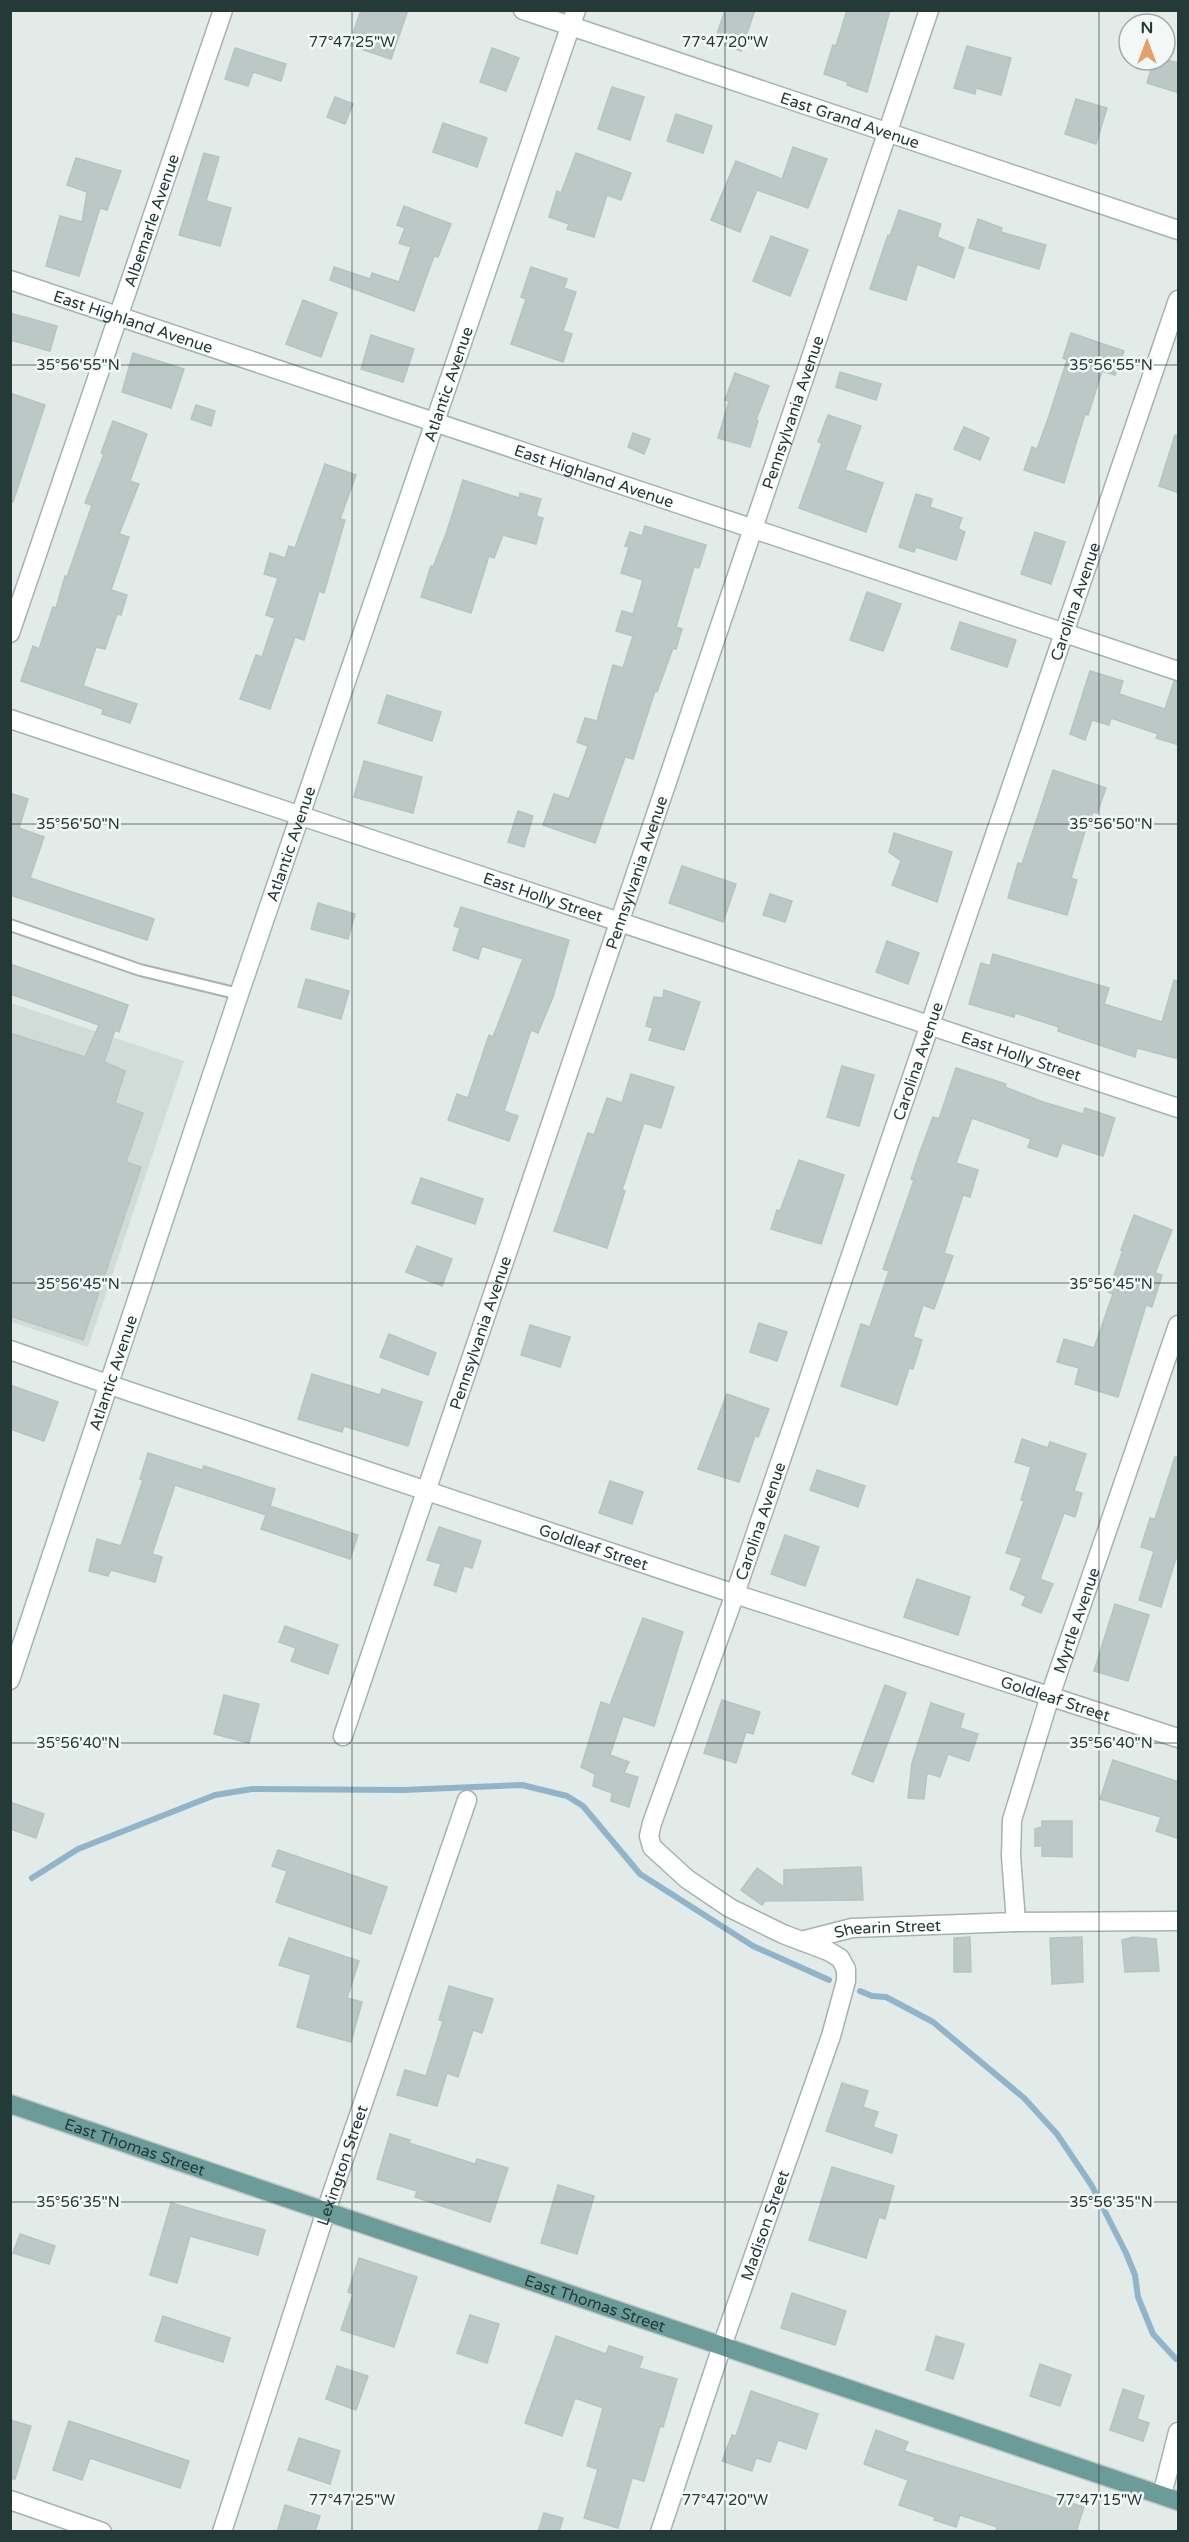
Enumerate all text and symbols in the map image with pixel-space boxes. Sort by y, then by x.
north arrow [1117,12,1177,72]
text: N [1141,18,1153,38]
text: 77°47'25"W [309,33,395,51]
text: 77°47'20"W [682,33,768,51]
street label: East Grand Avenue [778,88,922,153]
street label: Albemarle Avenue [120,152,184,290]
street label: East Highland Avenue [51,286,215,358]
street label: Atlantic Avenue [420,324,478,445]
street label: Pennsylvania Avenue [758,333,829,492]
text: 35°56'55"N [36,356,120,374]
text: 35°56'55"N [1069,356,1153,374]
street label: East Highland Avenue [511,440,676,513]
street label: Carolina Avenue [1046,540,1105,664]
street label: Atlantic Avenue [262,784,320,904]
street label: Pennsylvania Avenue [602,793,672,952]
text: 35°56'50"N [36,815,120,833]
text: 35°56'50"N [1069,815,1153,833]
street label: East Holly Street [480,868,605,927]
street label: Carolina Avenue [889,1000,948,1123]
street label: East Holly Street [959,1028,1084,1086]
street label: Pennsylvania Avenue [446,1254,516,1412]
text: 35°56'45"N [36,1275,120,1293]
text: 35°56'45"N [1069,1275,1153,1293]
street label: Atlantic Avenue [85,1313,142,1433]
street label: Carolina Avenue [731,1459,790,1583]
street label: Goldleaf Street [536,1520,651,1575]
street label: Myrtle Avenue [1050,1565,1105,1676]
street label: Goldleaf Street [998,1672,1112,1726]
text: 35°56'40"N [36,1734,120,1752]
text: 35°56'40"N [1069,1734,1153,1752]
street label: Shearin Street [832,1916,941,1943]
street label: Lexington Street [313,2102,373,2228]
street label: East Thomas Street [62,2114,208,2181]
street label: Madison Street [737,2168,794,2284]
text: 35°56'35"N [36,2193,120,2211]
text: 35°56'35"N [1069,2193,1153,2211]
street label: East Thomas Street [522,2271,668,2337]
text: 77°47'25"W [309,2491,395,2509]
text: 77°47'20"W [682,2491,768,2509]
text: 77°47'15"W [1056,2491,1142,2509]

